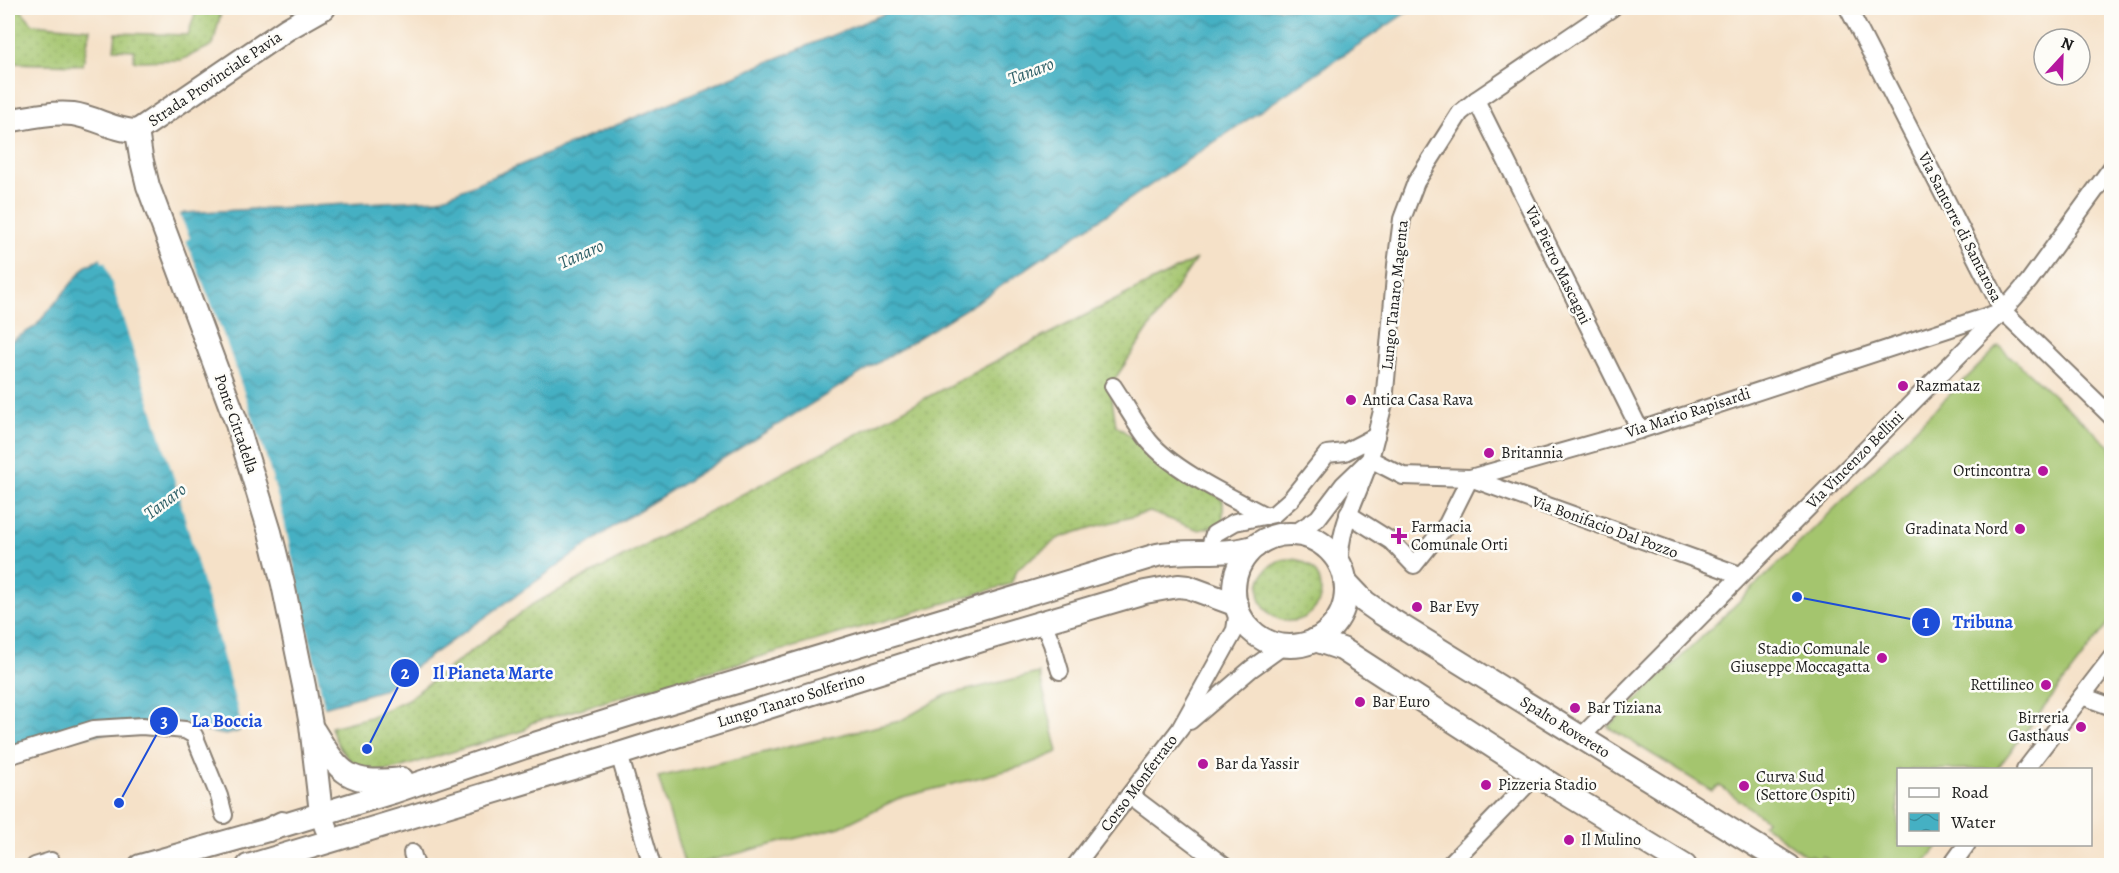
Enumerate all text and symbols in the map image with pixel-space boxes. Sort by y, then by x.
street label: Strada Provinciale Pavia [144,26,287,132]
north arrow [2032,27,2092,87]
text: N [2058,32,2077,57]
water label: Tanaro [1005,51,1057,91]
street label: Via Santorre di Santarosa [1912,147,2008,306]
street label: Via Pietro Mascagni [1519,201,1596,328]
street label: Lungo Tanaro Magenta [1376,218,1414,371]
water label: Tanaro [555,233,607,275]
street label: Ponte Cittadella [209,371,263,477]
place label: Razmataz [1915,375,1980,397]
marker: Razmataz [1896,379,1910,393]
street label: Via Mario Rapisardi [1622,382,1753,444]
place label: Antica Casa Rava [1362,389,1474,411]
marker: Antica Casa Rava [1344,393,1358,407]
street label: Via Vincenzo Bellini [1801,406,1909,514]
place label: Britannia [1501,442,1564,464]
marker: Britannia [1482,446,1496,460]
place label: Ortincontra [1953,460,2032,482]
marker: Ortincontra [2036,464,2050,478]
water label: Tanaro [139,477,191,525]
street label: Via Bonifacio Dal Pozzo [1528,490,1681,564]
place label: Farmacia Comunale Orti [1411,516,1508,556]
place label: Gradinata Nord [1905,518,2008,540]
marker: Gradinata Nord [2013,522,2027,536]
marker: Farmacia Comunale Orti [1392,529,1406,543]
place label: Bar Evy [1429,596,1479,618]
marker: Bar Evy [1410,600,1424,614]
callout: Tribuna [1911,604,2025,640]
text: 1 [1923,610,1930,634]
text: Tribuna [1953,610,2014,634]
place label: Stadio Comunale Giuseppe Moccagatta [1731,638,1871,678]
marker: Stadio Comunale Giuseppe Moccagatta [1875,651,1889,665]
callout: Il Pianeta Marte [390,655,565,691]
text: 2 [401,661,410,685]
text: Il Pianeta Marte [433,661,553,685]
street label: Lungo Tanaro Solferino [715,667,867,733]
place label: Rettilineo [1970,674,2034,696]
marker: Rettilineo [2039,678,2053,692]
place label: Bar Euro [1372,691,1430,713]
street label: Spalto Rovereto [1516,691,1614,763]
marker: Bar Euro [1353,695,1367,709]
place label: Bar Tiziana [1587,697,1662,719]
marker: Bar Tiziana [1568,701,1582,715]
callout: La Boccia [149,703,274,739]
place label: Birreria Gasthaus [2008,707,2070,747]
text: 3 [160,709,168,733]
text: La Boccia [191,709,263,733]
marker: Birreria Gasthaus [2074,720,2088,734]
street label: Corso Monferrato [1095,730,1183,836]
place label: Bar da Yassir [1215,753,1299,775]
marker: Bar da Yassir [1196,757,1210,771]
place label: Curva Sud (Settore Ospiti) [1756,766,1855,806]
legend [1897,768,2092,846]
place label: Pizzeria Stadio [1498,774,1597,796]
marker: Pizzeria Stadio [1479,778,1493,792]
marker: Curva Sud (Settore Ospiti) [1737,779,1751,793]
text: Road [1951,780,1989,804]
text: Water [1950,810,1996,834]
place label: Il Mulino [1581,829,1641,851]
marker: Il Mulino [1562,833,1576,847]

